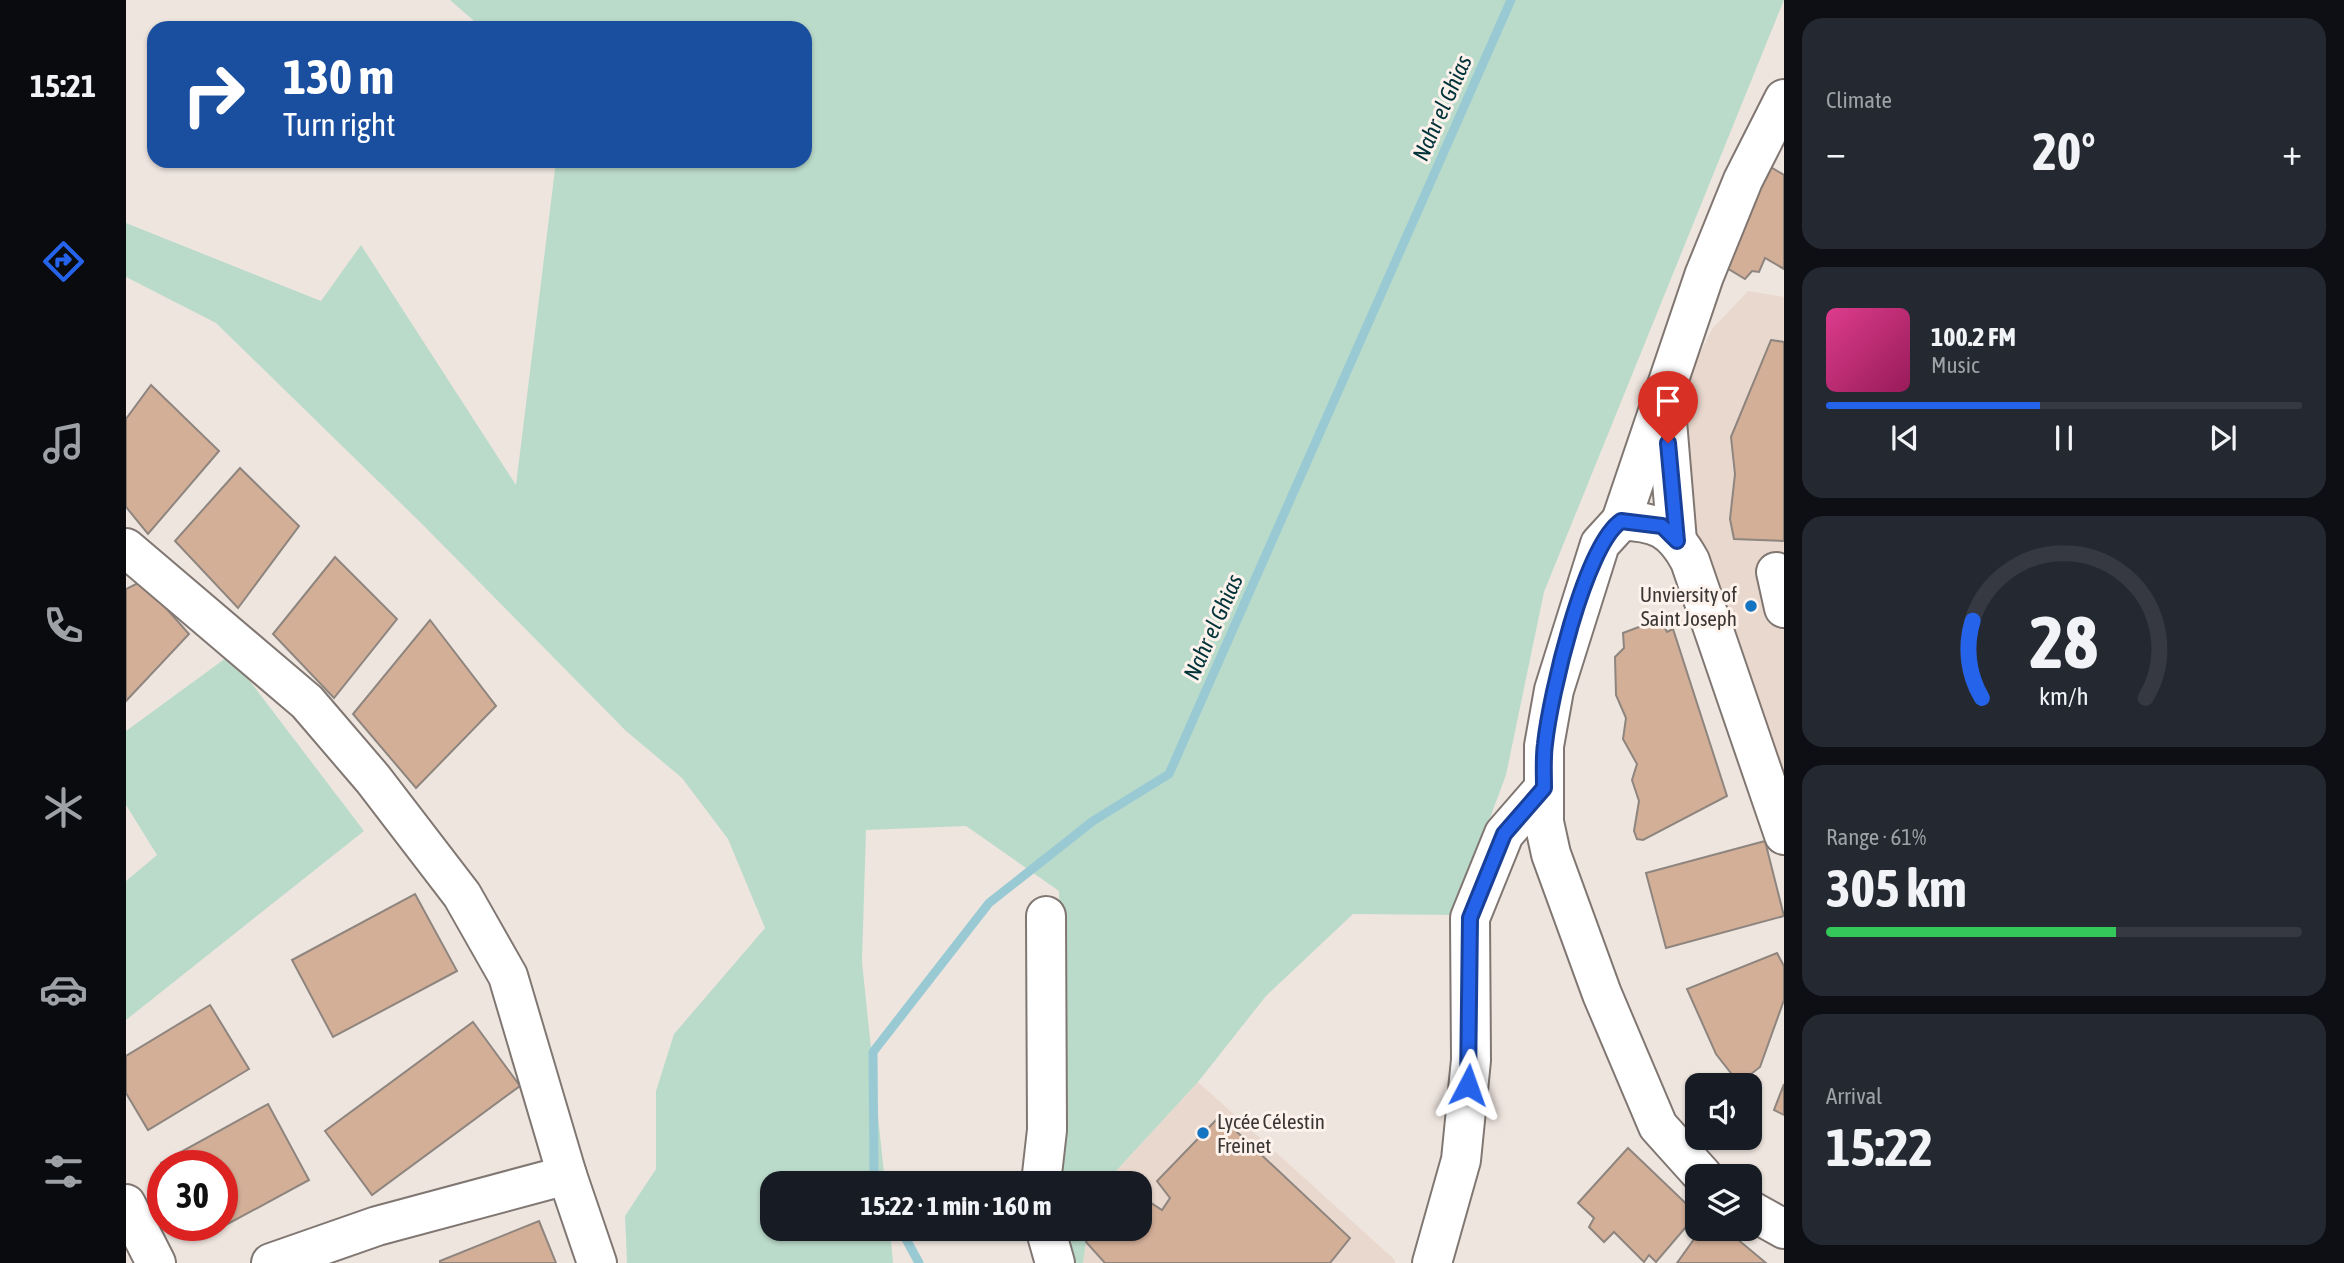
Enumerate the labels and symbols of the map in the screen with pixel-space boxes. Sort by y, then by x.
water label: Nahr el Ghias [1407,51,1477,165]
pin [1638,371,1698,443]
water label: Nahr el Ghias [1178,570,1248,684]
place label: Unviersity of Saint Joseph [1640,582,1737,630]
marker: Unviersity of Saint Joseph [1743,598,1759,614]
position arrow [1431,1048,1505,1122]
place label: Lycée Célestin Freinet [1217,1109,1325,1157]
marker: Lycée Célestin Freinet [1195,1125,1211,1141]
speed limit sign: 30 [147,1150,238,1241]

